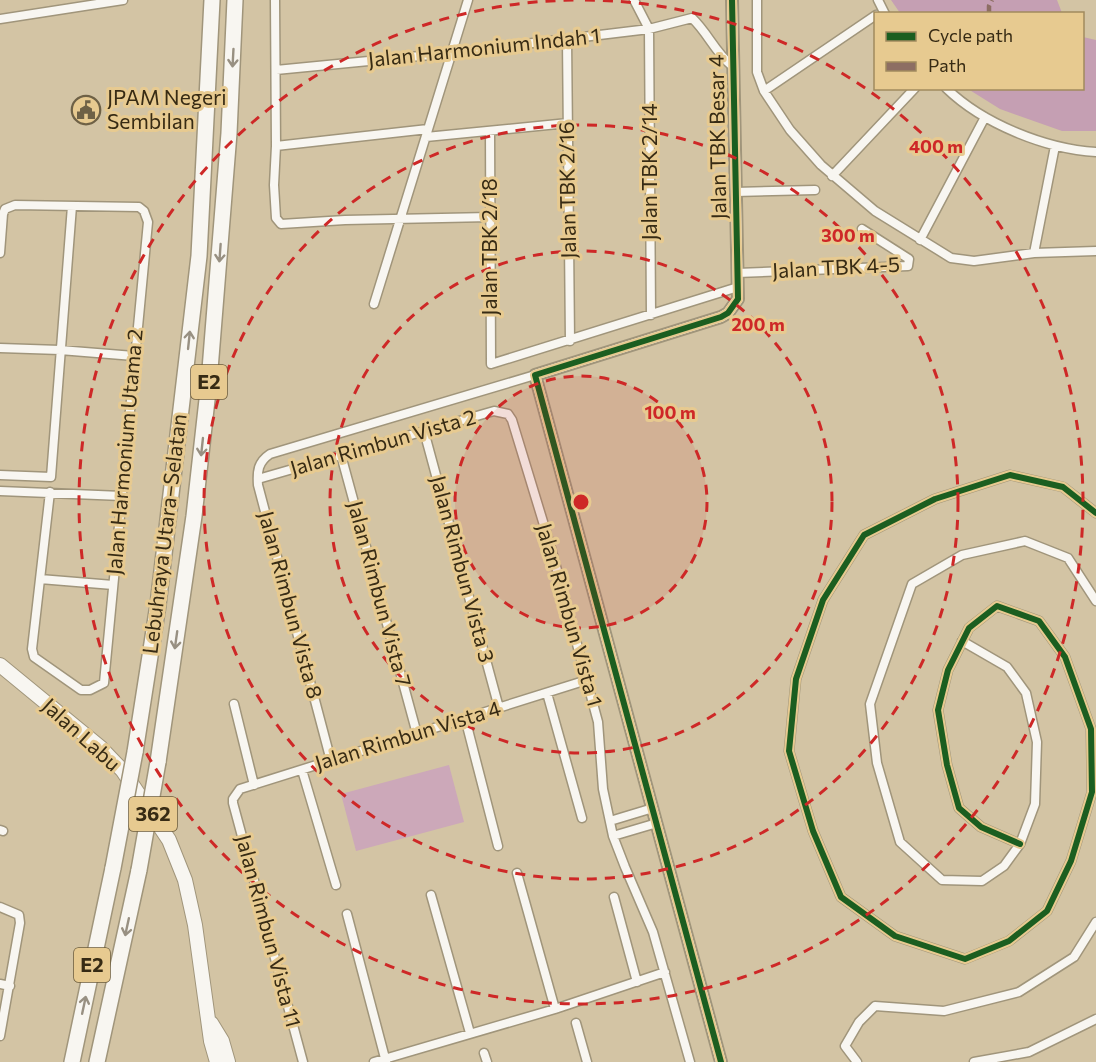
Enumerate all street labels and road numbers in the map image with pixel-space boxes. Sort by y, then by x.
street label: Jalan Harmonium Indah 1 [367,22,601,71]
street label: Jalan TBK Besar 4 [703,54,730,220]
street label: Jalan TBK 2/14 [636,103,661,241]
street label: Jalan TBK 2/16 [553,121,580,259]
street label: Jalan TBK 2/18 [476,178,501,316]
street label: Jalan TBK 4-5 [771,251,901,282]
street label: Jalan Harmonium Utama 2 [100,328,147,576]
road number: E2 [191,365,227,399]
street label: Jalan Rimbun Vista 2 [287,403,478,480]
street label: Lebuhraya Utara–Selatan [136,412,191,655]
street label: Jalan Rimbun Vista 3 [426,472,500,665]
street label: Jalan Rimbun Vista 7 [344,498,417,689]
street label: Jalan Rimbun Vista 8 [254,508,329,701]
street label: Jalan Rimbun Vista 1 [532,520,609,709]
street label: Jalan Labu [38,692,126,776]
street label: Jalan Rimbun Vista 4 [312,694,504,775]
road number: 362 [129,797,177,831]
street label: Jalan Rimbun Vista 11 [232,832,307,1030]
road number: E2 [74,948,110,982]

